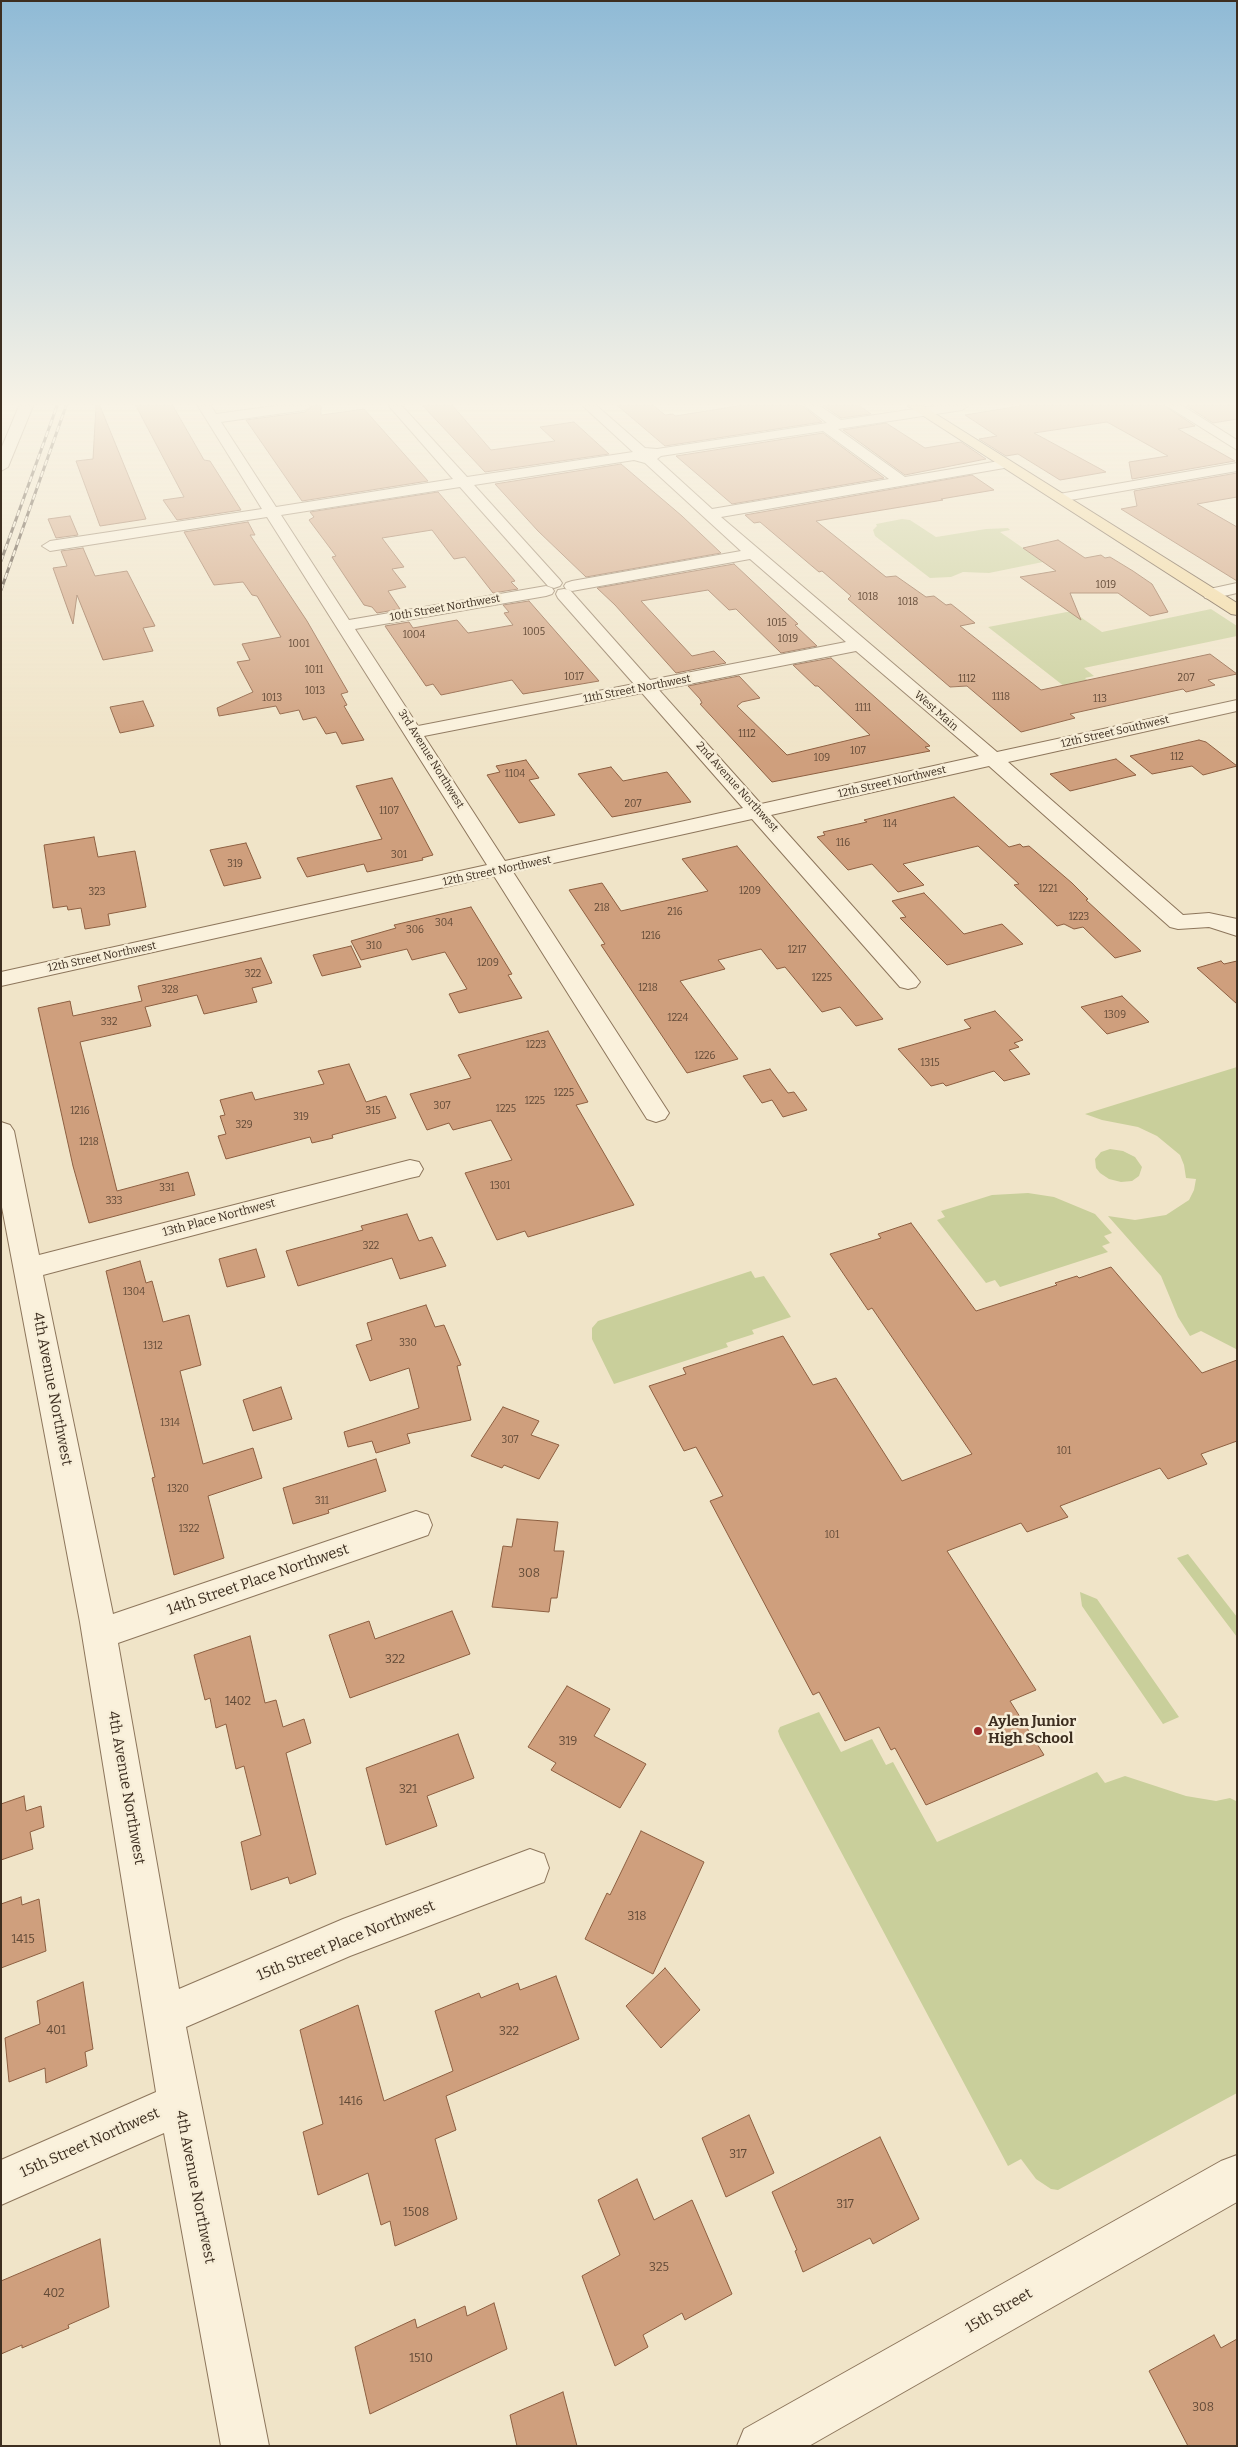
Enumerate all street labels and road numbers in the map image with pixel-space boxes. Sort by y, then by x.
street label: 10th Street Northwest [389,592,501,624]
street label: 11th Street Northwest [582,672,692,706]
street label: West Main [911,688,961,734]
street label: 3rd Avenue Northwest [395,707,467,811]
street label: 12th Street Southwest [1060,713,1170,751]
street label: 2nd Avenue Northwest [693,739,781,835]
street label: 12th Street Northwest [837,763,947,801]
street label: 12th Street Northwest [442,853,552,889]
street label: 12th Street Northwest [47,939,157,975]
street label: 13th Place Northwest [161,1196,277,1240]
street label: 4th Avenue Northwest [28,1311,76,1467]
street label: 14th Street Place Northwest [165,1540,351,1620]
street label: 4th Avenue Northwest [104,1710,148,1866]
street label: 15th Street Place Northwest [254,1897,438,1985]
street label: 15th Street Northwest [18,2104,162,2182]
street label: 4th Avenue Northwest [171,2109,219,2265]
street label: 15th Street [962,2285,1036,2337]

